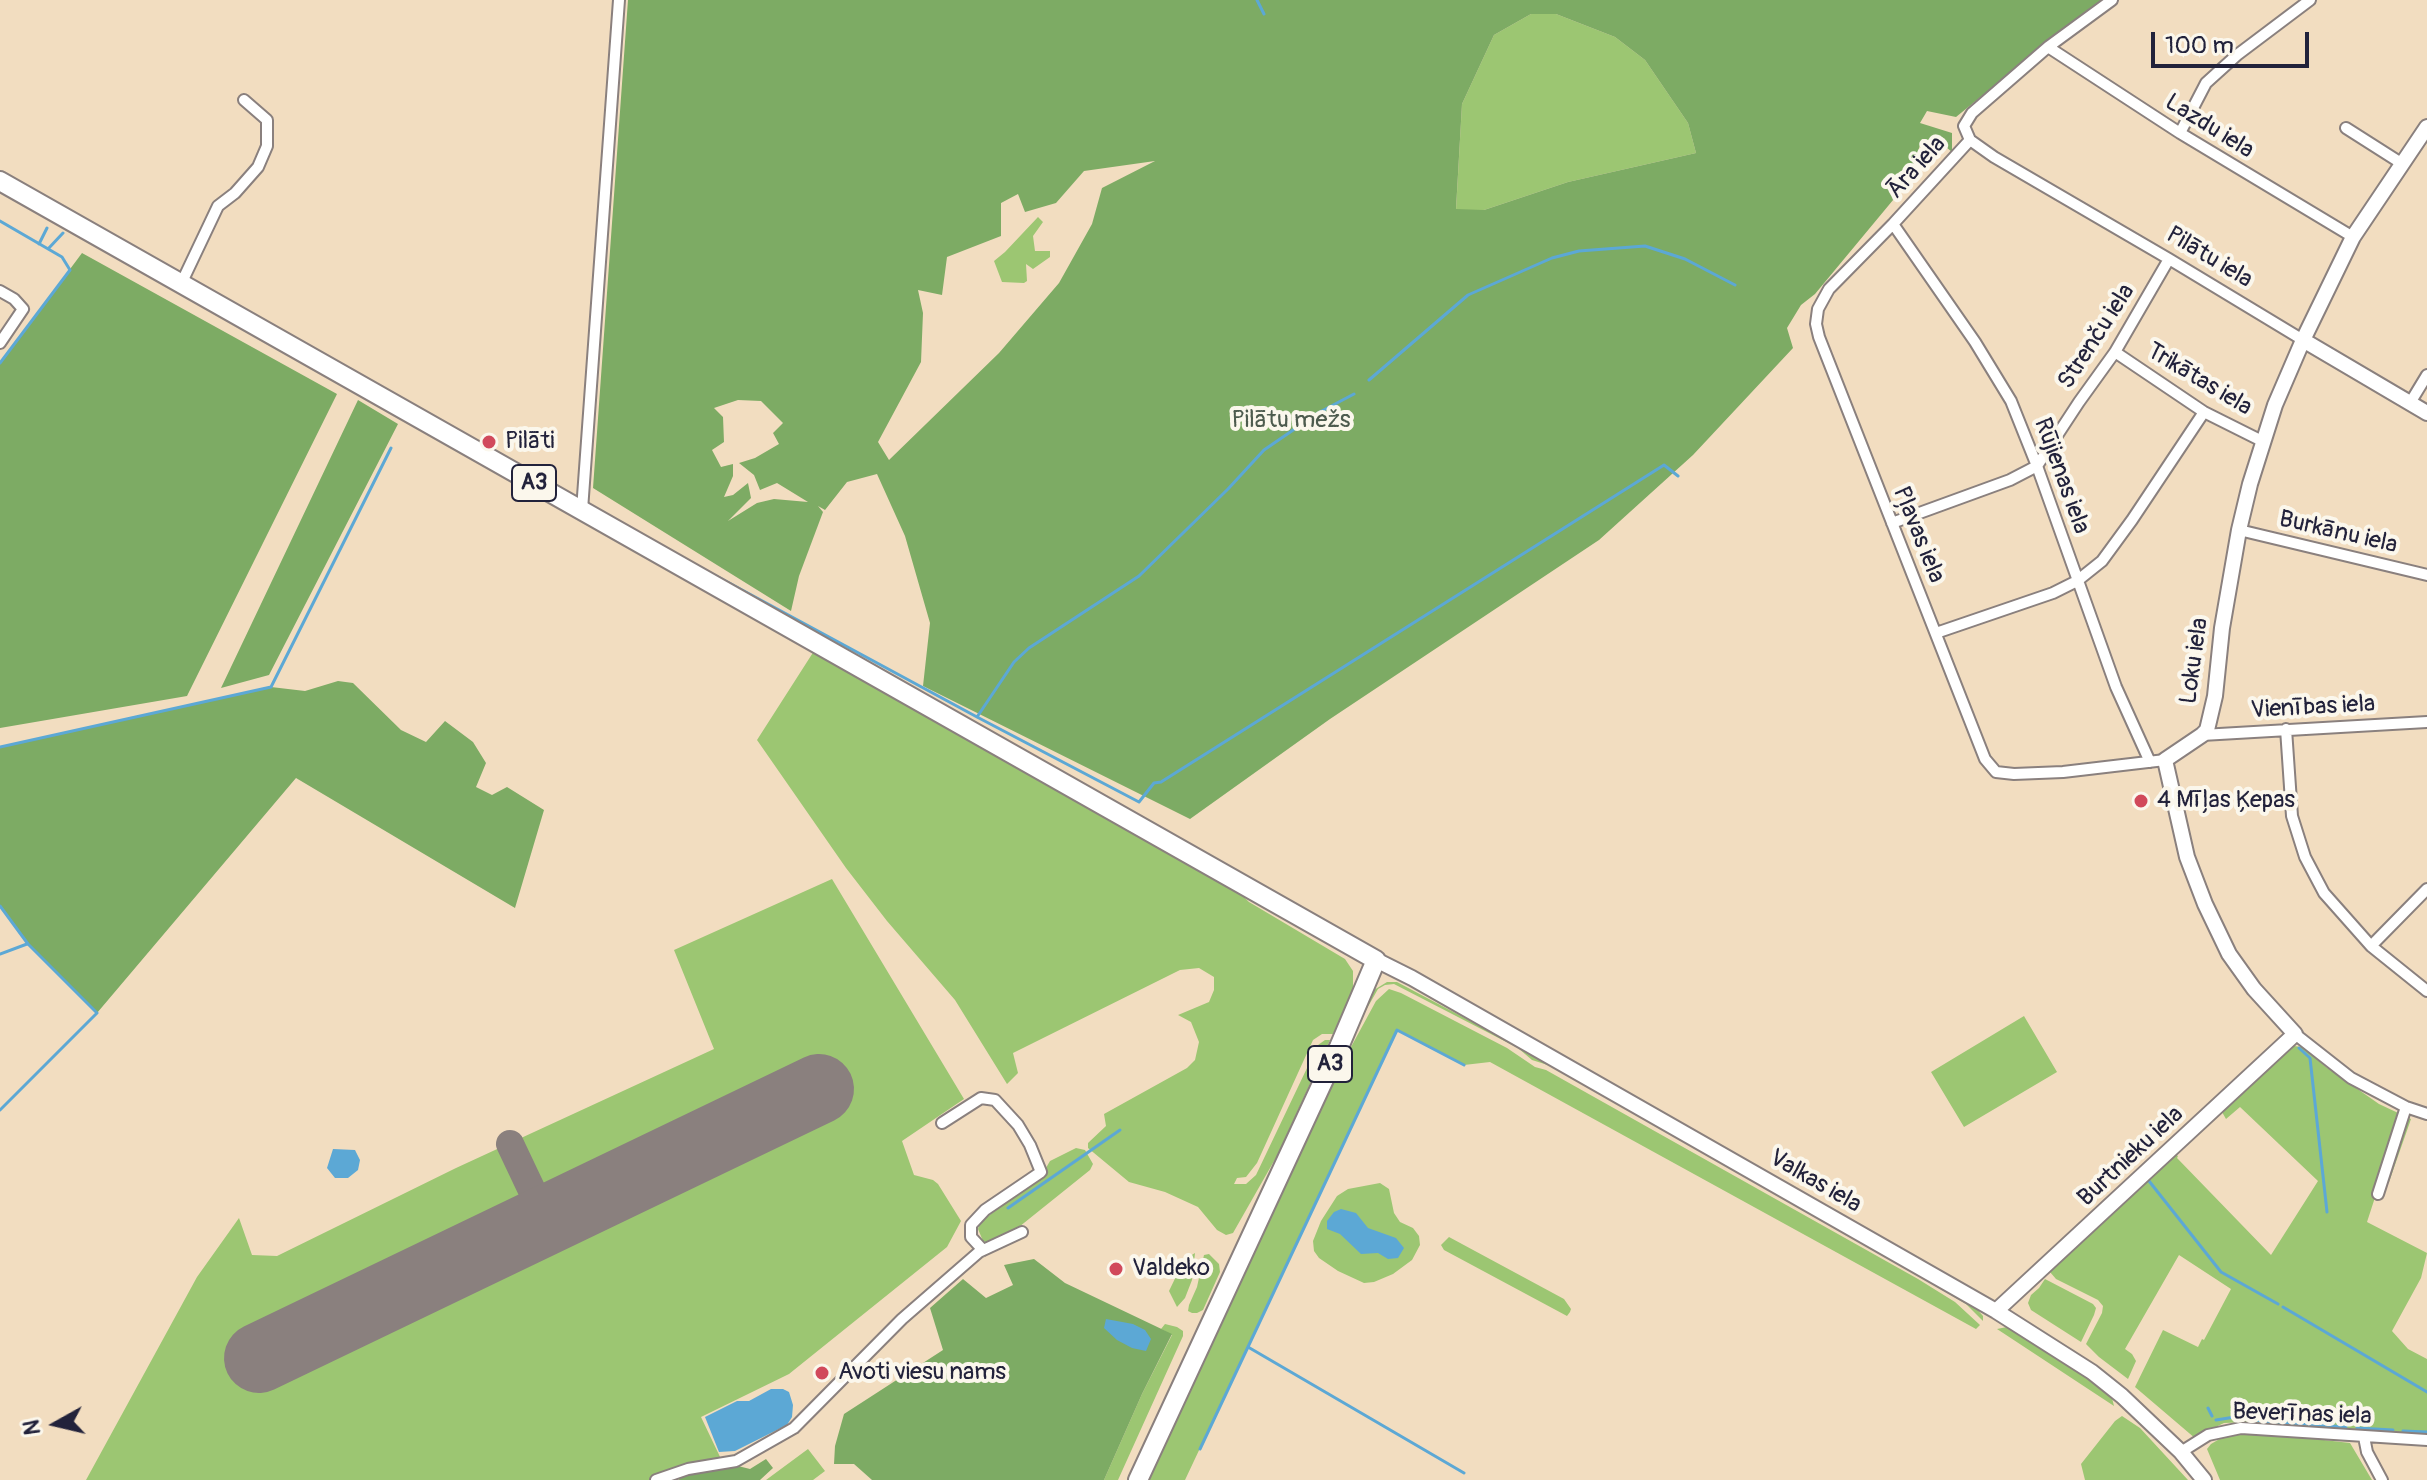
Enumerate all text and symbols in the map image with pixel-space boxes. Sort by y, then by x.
scale bar [2155,16,2313,66]
text: 100 m [2165,31,2234,60]
street label: Lazdu iela [2159,88,2259,166]
street label: Āra iela [1882,131,1952,205]
street label: Pilātu iela [2161,221,2257,295]
street label: Strenču iela [2052,279,2142,395]
street label: Trikātas iela [2141,337,2257,423]
park label: Pilātu mežs [1232,407,1350,435]
street label: Rūjienas iela [2027,414,2095,538]
place label: Pilāti [505,428,555,456]
marker: Pilāti [480,433,498,451]
road number: A3 [512,465,556,501]
street label: Pļavas iela [1886,483,1950,587]
street label: Burkānu iela [2276,505,2400,561]
street label: Loku iela [2175,616,2215,706]
street label: Vienības iela [2250,690,2376,726]
place label: 4 Mīļas Ķepas [2157,787,2295,815]
marker: 4 Mīļas Ķepas [2132,792,2150,810]
road number: A3 [1308,1046,1352,1082]
street label: Burtnieku iela [2072,1101,2190,1213]
street label: Valkas iela [1764,1144,1866,1220]
place label: Valdeko [1132,1255,1210,1283]
marker: Valdeko [1107,1260,1125,1278]
place label: Avoti viesu nams [838,1359,1006,1387]
marker: Avoti viesu nams [813,1364,831,1382]
north arrow [16,1384,96,1464]
street label: Beverīnas iela [2232,1398,2372,1432]
text: N [17,1418,47,1437]

